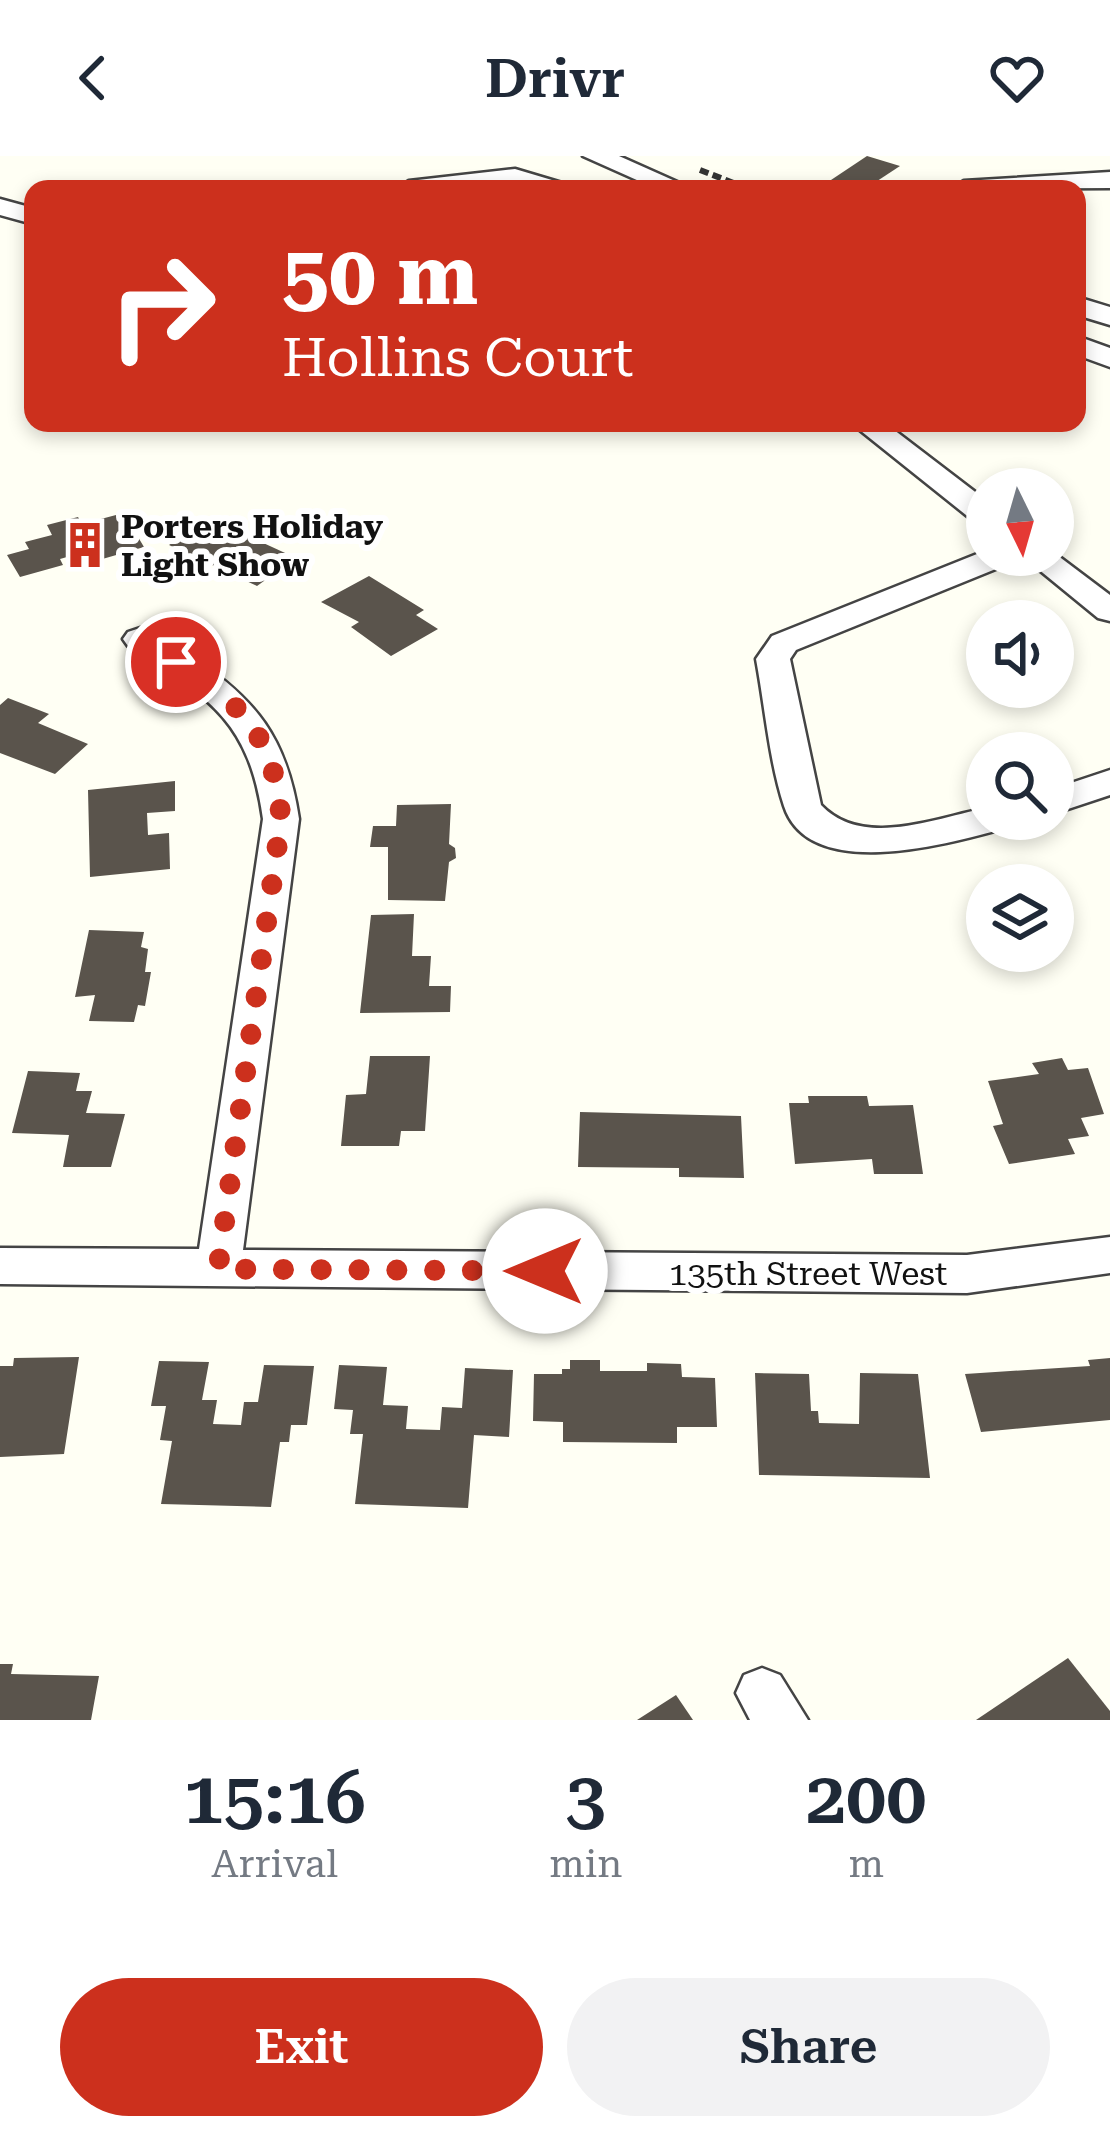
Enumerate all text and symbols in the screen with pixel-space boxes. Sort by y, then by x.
icon: back [60,45,126,111]
icon: heart [984,45,1050,111]
text: Drivr [485,47,625,110]
text: 50 m [282,226,478,324]
icon: right [84,228,240,384]
text: Hollins Court [282,326,633,389]
north arrow [966,468,1074,576]
map controls [966,468,1074,972]
place label: Porters Holiday Light Show [121,507,383,584]
building icon: Porters Holiday Light Show [60,520,110,570]
button: sound [966,600,1074,708]
pin [125,611,227,713]
icon: arrive [143,629,209,695]
button: search [966,732,1074,840]
button: layers [966,864,1074,972]
position arrow [482,1208,608,1334]
street label: 135th Street West [669,1254,947,1293]
text: 15:16 [183,1756,366,1841]
text: 3 [566,1756,606,1841]
text: 200 [806,1756,927,1841]
text: Arrival [211,1841,338,1887]
text: min [549,1841,622,1887]
text: m [848,1841,884,1887]
button: Exit [60,1978,543,2116]
button: Share [567,1978,1050,2116]

